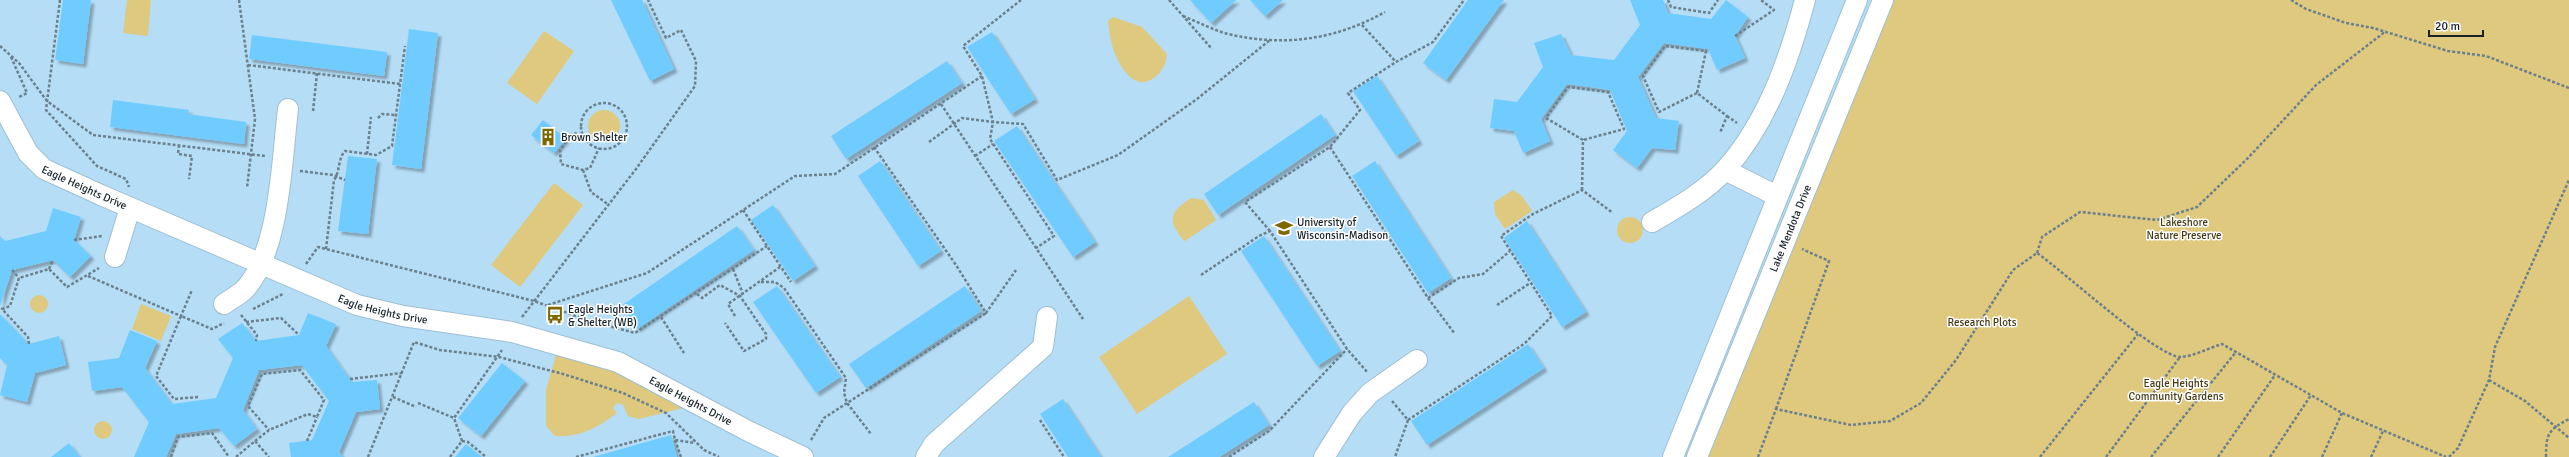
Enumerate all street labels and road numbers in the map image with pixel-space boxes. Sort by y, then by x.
street label: Eagle Heights Drive [40,163,129,212]
street label: Lake Mendota Drive [1767,183,1814,274]
street label: Eagle Heights Drive [336,292,428,327]
street label: Eagle Heights Drive [647,374,734,428]

